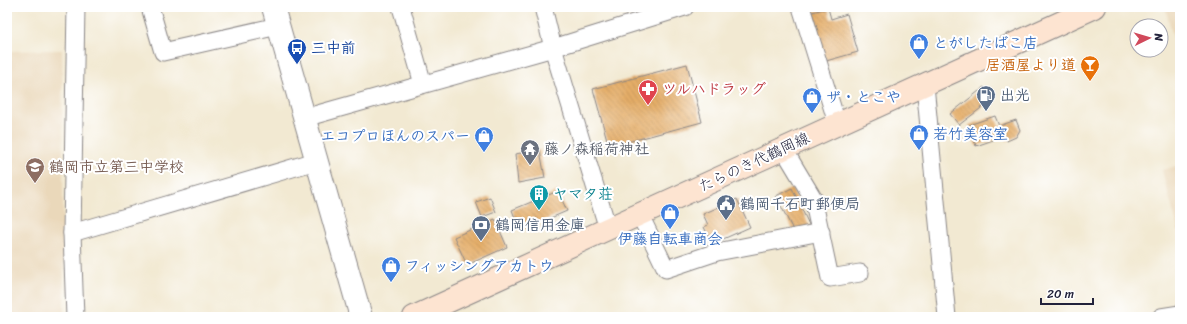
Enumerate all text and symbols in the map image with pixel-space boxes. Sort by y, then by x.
north arrow [1129,18,1169,58]
place label: とがしたばこ店 [933,30,1038,56]
shop icon: とがしたばこ店 [908,32,930,60]
text: N [1149,32,1168,42]
place label: 三中前 [311,35,356,61]
bus stop icon: 三中前 [286,37,308,65]
place label: 居酒屋より道 [986,52,1076,78]
bar icon: 居酒屋より道 [1079,54,1101,82]
place label: ツルハドラッグ [662,76,766,102]
pharmacy icon: ツルハドラッグ [637,78,659,106]
place label: 出光 [1000,82,1030,108]
place label: ザ・とこや [826,84,901,110]
fuel station icon: 出光 [975,84,997,112]
shop icon: ザ・とこや [801,86,823,114]
place label: 若竹美容室 [933,121,1008,147]
place label: エコプロほんのスパー [320,123,470,149]
shop icon: 若竹美容室 [908,123,930,151]
shop icon: エコプロほんのスパー [473,125,495,153]
street label: たらのき代鶴岡線 [694,125,814,199]
place label: 藤ノ森稲荷神社 [544,136,649,162]
temple icon: 藤ノ森稲荷神社 [519,138,541,166]
place label: 鶴岡市立第三中学校 [49,154,184,180]
school or university icon: 鶴岡市立第三中学校 [24,156,46,184]
place label: ヤマタ荘 [553,181,613,207]
building icon: ヤマタ荘 [528,183,550,211]
place label: 鶴岡千石町郵便局 [740,191,860,217]
public building icon: 鶴岡千石町郵便局 [715,193,737,221]
shop icon: 伊藤自転車商会 [659,202,681,230]
place label: 鶴岡信用金庫 [495,212,585,238]
bank icon: 鶴岡信用金庫 [470,214,492,242]
place label: 伊藤自転車商会 [617,226,723,252]
place label: フィッシングアカトウ [405,253,554,279]
shop icon: フィッシングアカトウ [380,255,402,283]
scale bar [1041,280,1093,306]
text: 20 m [1047,283,1074,305]

